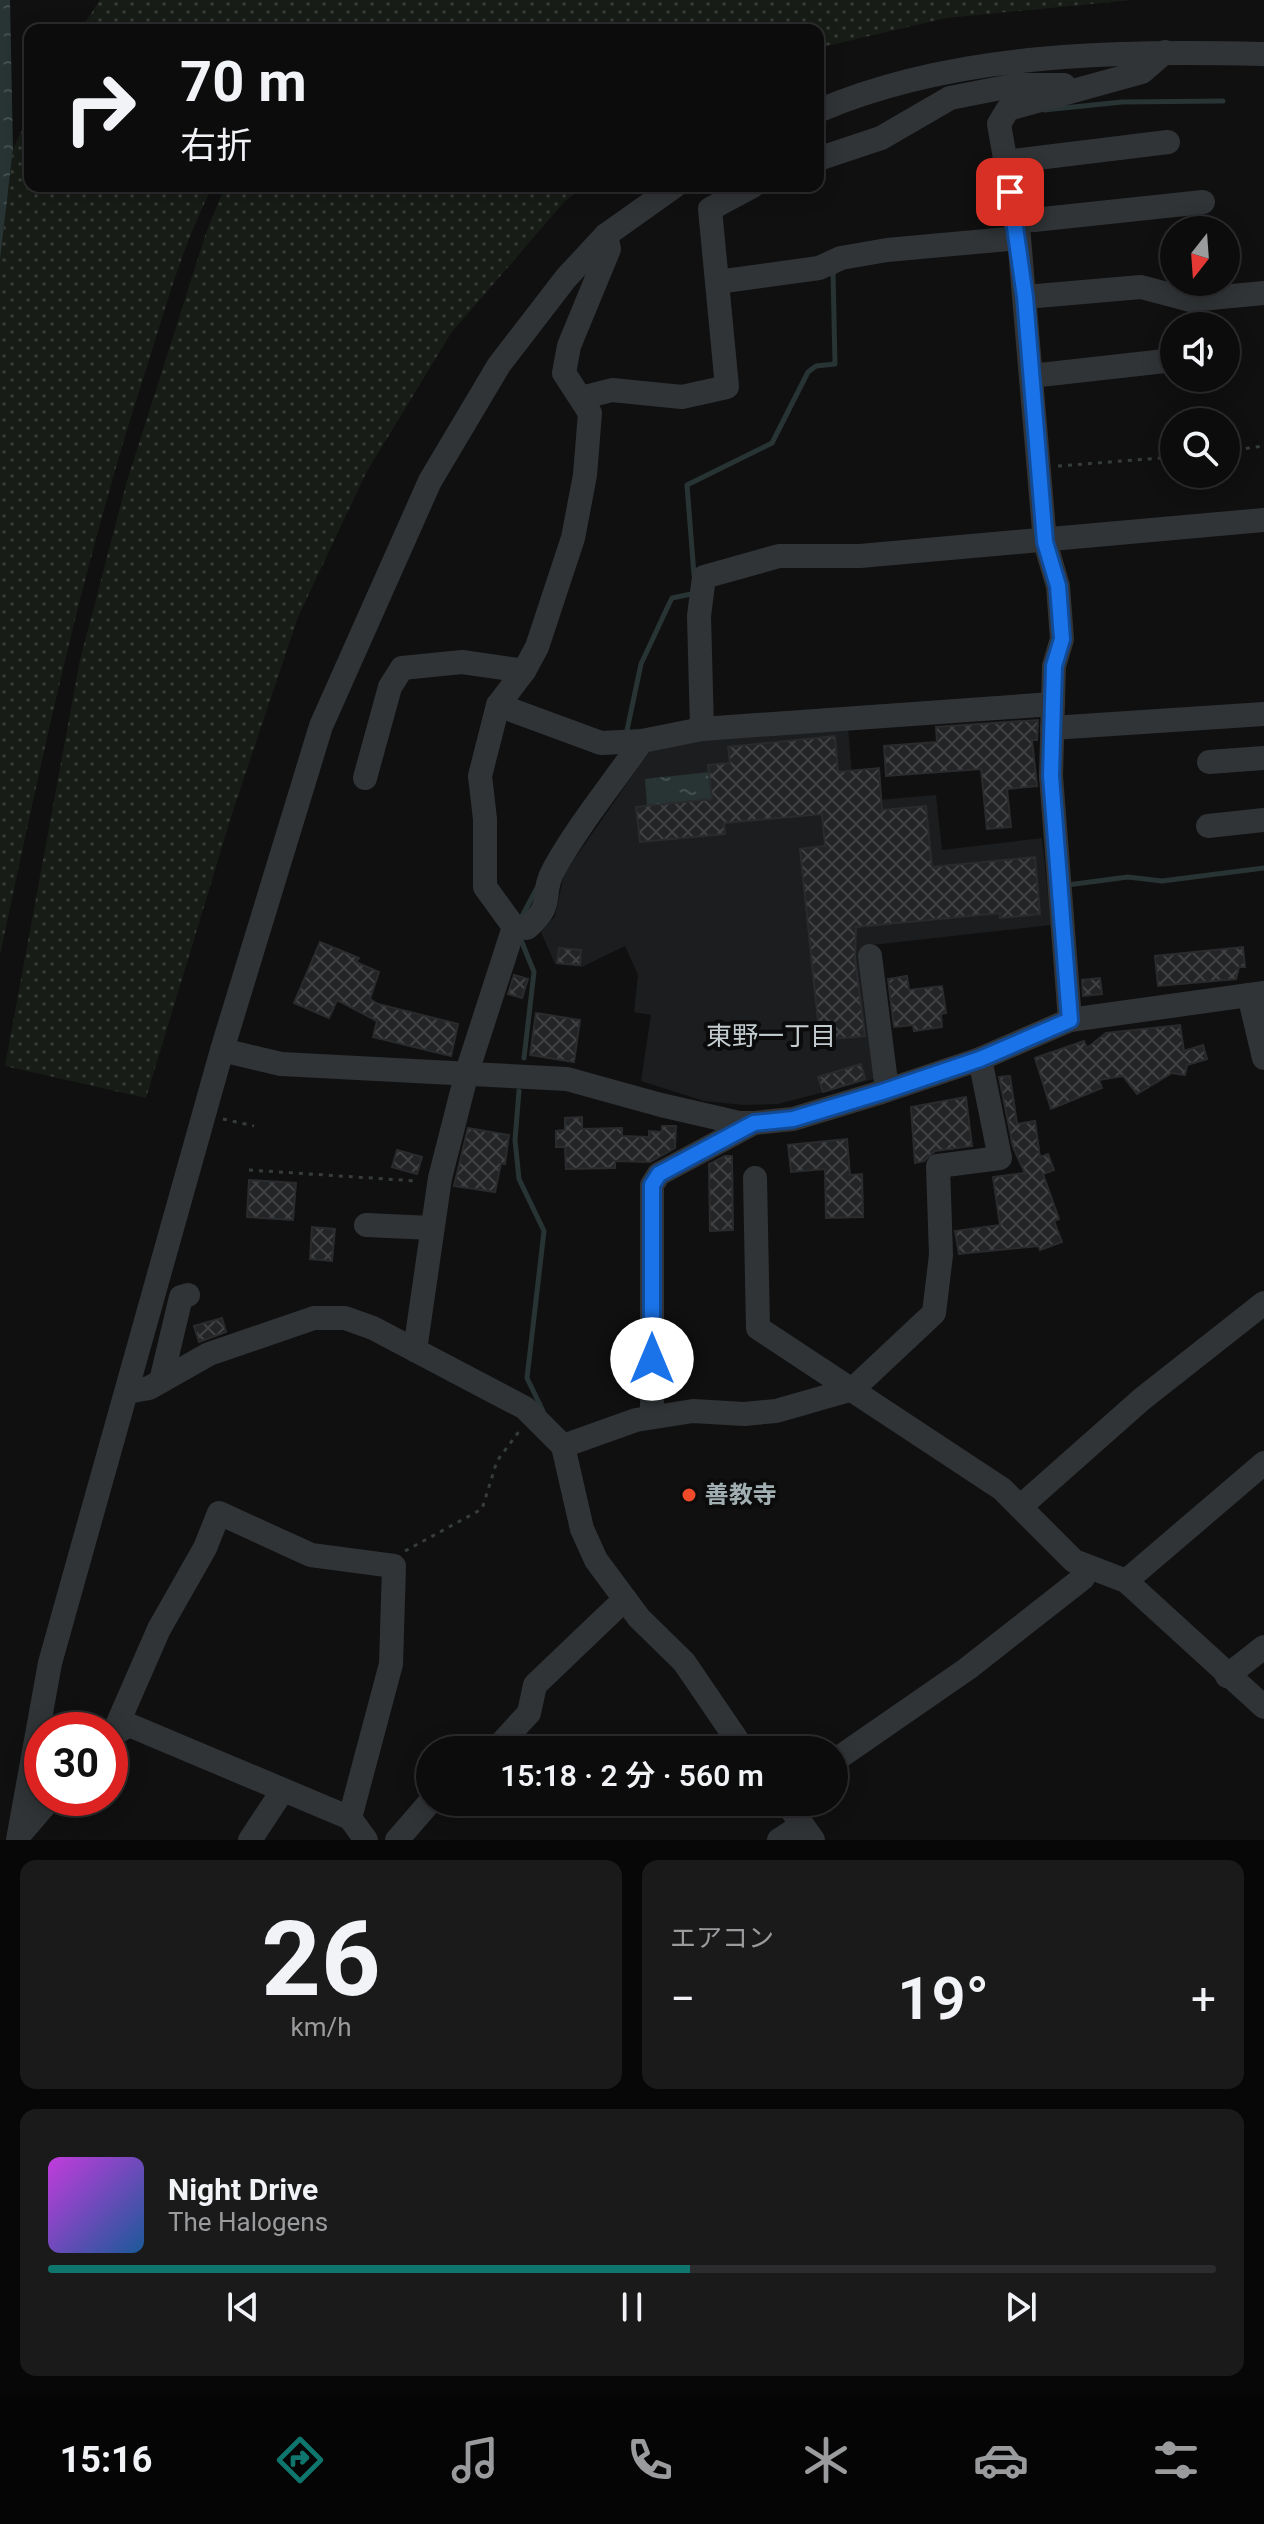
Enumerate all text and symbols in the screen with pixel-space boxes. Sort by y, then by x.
text: 70 m [180,49,307,115]
icon: right [48,56,152,160]
text: 右折 [180,125,252,167]
pin [976,158,1044,226]
icon: arrive [988,170,1032,214]
north arrow [1160,216,1240,296]
map controls [1160,216,1240,488]
button: sound [1160,312,1240,392]
button: search [1160,408,1240,488]
district label: 東野一丁目 [706,1021,836,1051]
position arrow [610,1317,694,1401]
place label: 善教寺 [705,1481,777,1509]
marker: 善教寺 [680,1486,698,1504]
speed limit sign: 30 [24,1712,128,1816]
text: 15:18 · 2 分 · 560 m [500,1758,764,1793]
text: 26 [261,1899,381,2020]
text: エアコン [670,1923,774,1953]
text: 19° [897,1963,989,2034]
text: − [670,1973,695,2025]
text: + [1191,1973,1216,2025]
text: km/h [290,2012,352,2042]
text: Night Drive [168,2172,318,2207]
text: The Halogens [168,2207,328,2237]
icon: previous [221,2285,265,2329]
icon: pause [610,2285,654,2329]
icon: next [999,2285,1043,2329]
icon: directions [272,2432,328,2488]
icon: music [447,2432,503,2488]
icon: phone [622,2432,678,2488]
icon: climate [798,2432,854,2488]
icon: car [973,2432,1029,2488]
icon: filters [1148,2432,1204,2488]
text: 15:16 [60,2439,152,2481]

